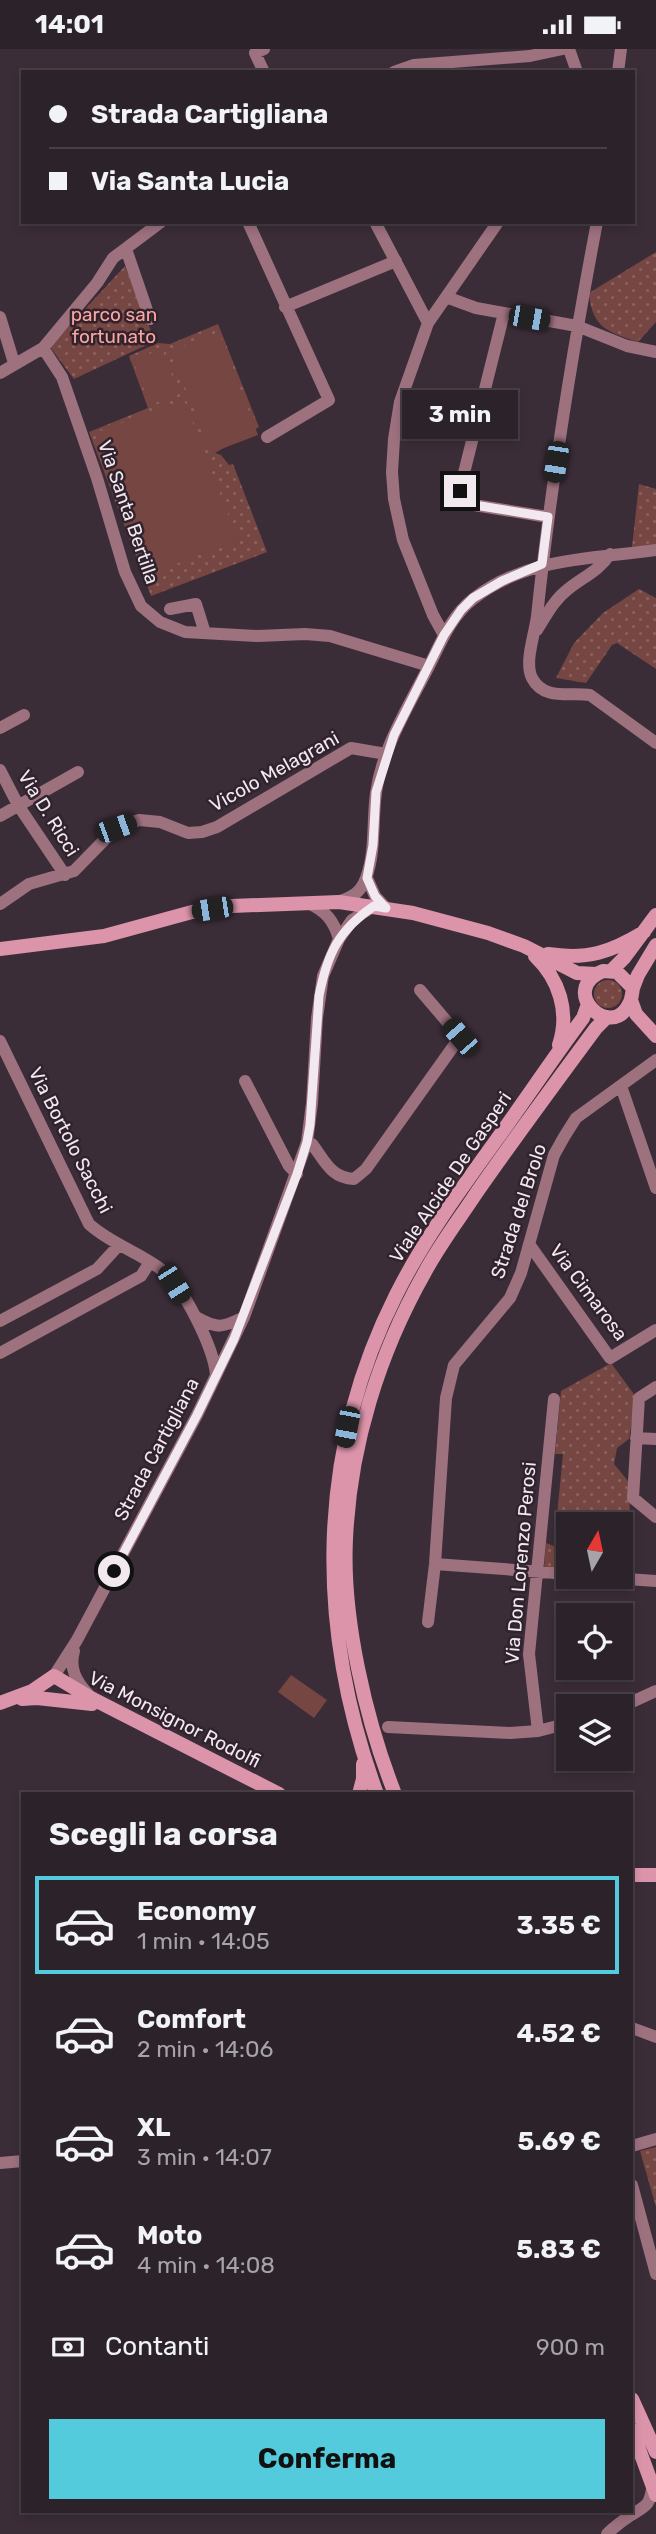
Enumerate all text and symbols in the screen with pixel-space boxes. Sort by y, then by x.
text: 14:01 [35,9,104,40]
text: Strada Cartigliana [91,99,328,130]
text: Via Santa Lucia [91,166,289,197]
park label: parco san fortunato [71,303,157,348]
car [507,304,552,332]
callout: 3 min [402,389,518,439]
text: 3 min [429,400,491,428]
street label: Via Santa Bertilla [93,437,164,587]
car [543,440,570,484]
route end [444,475,476,507]
street label: Vicolo Melagrani [206,726,343,817]
street label: Via D. Ricci [13,766,84,860]
car [93,811,140,845]
car [190,895,235,923]
car [439,1014,482,1060]
street label: Via Bortolo Sacchi [24,1063,117,1217]
street label: Viale Alcide De Gasperi [385,1087,516,1267]
street label: Strada del Brolo [486,1141,551,1282]
street label: Via Cimarosa [545,1240,632,1345]
car [154,1261,195,1307]
street label: Strada Cartigliana [109,1374,204,1525]
car [333,1404,362,1450]
street label: Via Don Lorenzo Perosi [500,1461,541,1665]
north arrow [556,1512,634,1589]
map controls [556,1512,633,1771]
route start [98,1555,130,1587]
button: locate [556,1603,633,1680]
street label: Via Monsignor Rodolfi [85,1666,264,1773]
button: layers [556,1694,633,1771]
text: Scegli la corsa [49,1815,278,1853]
icon: car [53,1894,116,1957]
text: Economy [137,1896,256,1927]
text: 3.35 € [517,1910,601,1941]
text: 1 min · 14:05 [137,1927,270,1955]
icon: car [53,2002,116,2065]
text: Comfort [137,2004,246,2035]
text: 4.52 € [516,2018,601,2049]
text: 2 min · 14:06 [137,2035,273,2063]
icon: car [53,2110,116,2173]
text: XL [137,2112,170,2143]
text: 5.69 € [518,2126,601,2157]
text: 3 min · 14:07 [137,2143,272,2171]
icon: car [53,2218,116,2281]
text: Moto [137,2220,202,2251]
text: 5.83 € [516,2234,601,2265]
text: 4 min · 14:08 [137,2251,275,2279]
icon: cash [49,2328,87,2366]
text: Contanti [105,2331,209,2362]
text: 900 m [536,2333,605,2361]
button: Conferma [49,2419,605,2499]

